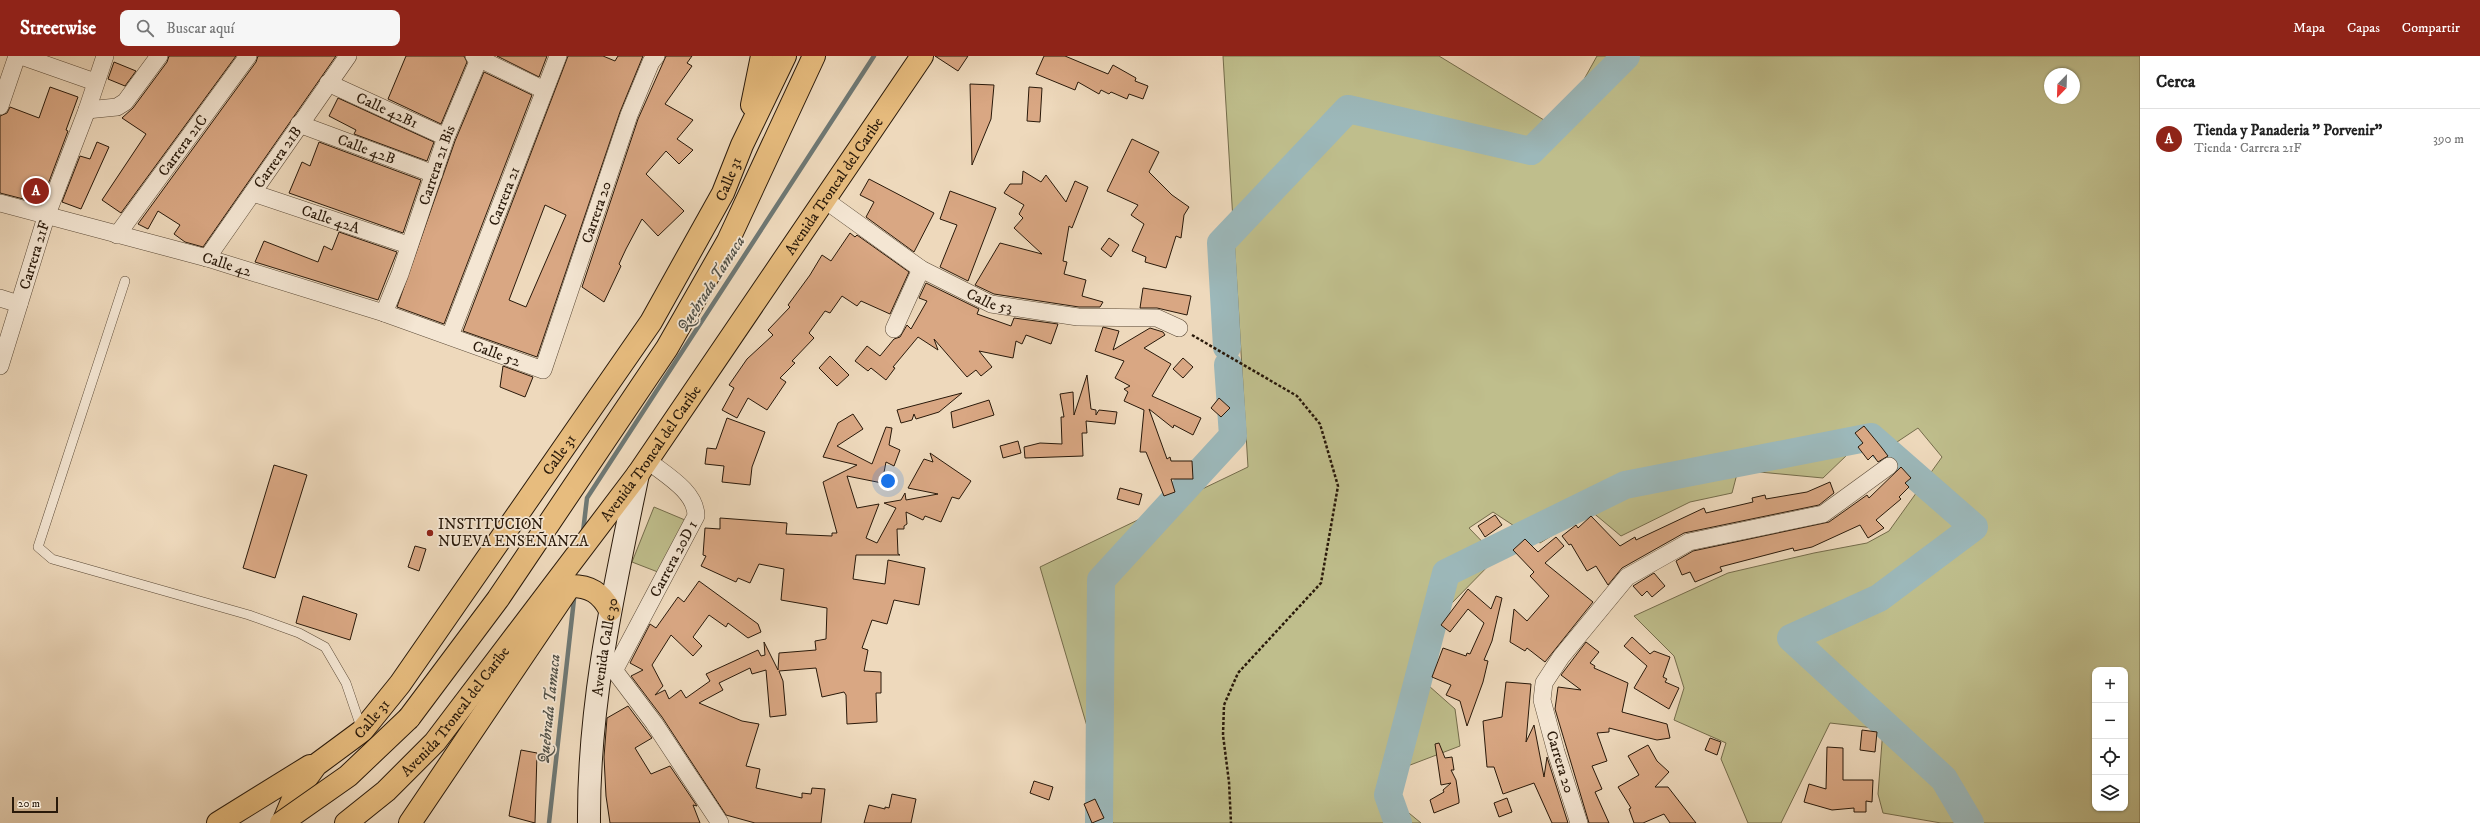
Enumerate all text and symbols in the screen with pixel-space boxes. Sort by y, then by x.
search box [120,10,400,46]
text: Streetwise [20,17,96,40]
icon: search [134,17,156,39]
text: Buscar aquí [166,19,234,38]
text: Mapa [2293,19,2325,37]
text: Capas [2347,19,2380,37]
text: Compartir [2402,19,2460,37]
north arrow [2044,68,2080,104]
text: Cerca [2156,71,2195,93]
street label: Calle 42B1 [353,88,421,132]
street label: Carrera 21C [154,111,211,180]
street label: Avenida Troncal del Caribe [780,113,887,258]
text: Tienda y Panaderia " Porvenir" [2194,121,2382,140]
street label: Carrera 21B [249,122,306,192]
street label: Carrera 21 Bis [414,122,459,208]
street label: Calle 42B [335,130,398,168]
text: A [2165,131,2173,147]
text: 390 m [2433,131,2464,147]
text: Tienda · Carrera 21F [2194,140,2301,156]
street label: Calle 31 [711,154,746,205]
street label: Carrera 21 [484,164,524,228]
pin: A [23,176,49,206]
street label: Carrera 20 [577,179,616,246]
street label: Calle 42A [299,200,363,238]
street label: Carrera 21F [15,218,54,292]
water label: Quebrada Tamaca [673,232,749,336]
street label: Calle 42 [200,248,255,281]
street label: Calle 53 [963,284,1014,317]
street label: Calle 52 [470,336,524,371]
street label: Avenida Troncal del Caribe [596,381,705,525]
street label: Calle 31 [538,430,580,479]
your location [878,471,898,491]
place label: INSTITUCION NUEVA ENSEÑANZA [438,515,589,551]
street label: Carrera 20D 1 [645,517,702,600]
marker: INSTITUCION NUEVA ENSEÑANZA [425,528,435,538]
street label: Avenida Calle 30 [588,596,622,697]
street label: Avenida Troncal del Caribe [397,642,514,780]
water label: Quebrada Tamaca [533,653,565,765]
map controls [2092,667,2128,811]
button: + [2092,667,2128,703]
street label: Calle 31 [350,695,394,743]
button: − [2092,703,2128,739]
street label: Carrera 20 [1542,728,1578,796]
button: locate [2092,739,2128,775]
button: layers [2092,775,2128,811]
scale bar [12,795,58,814]
text: 20 m [18,797,40,811]

